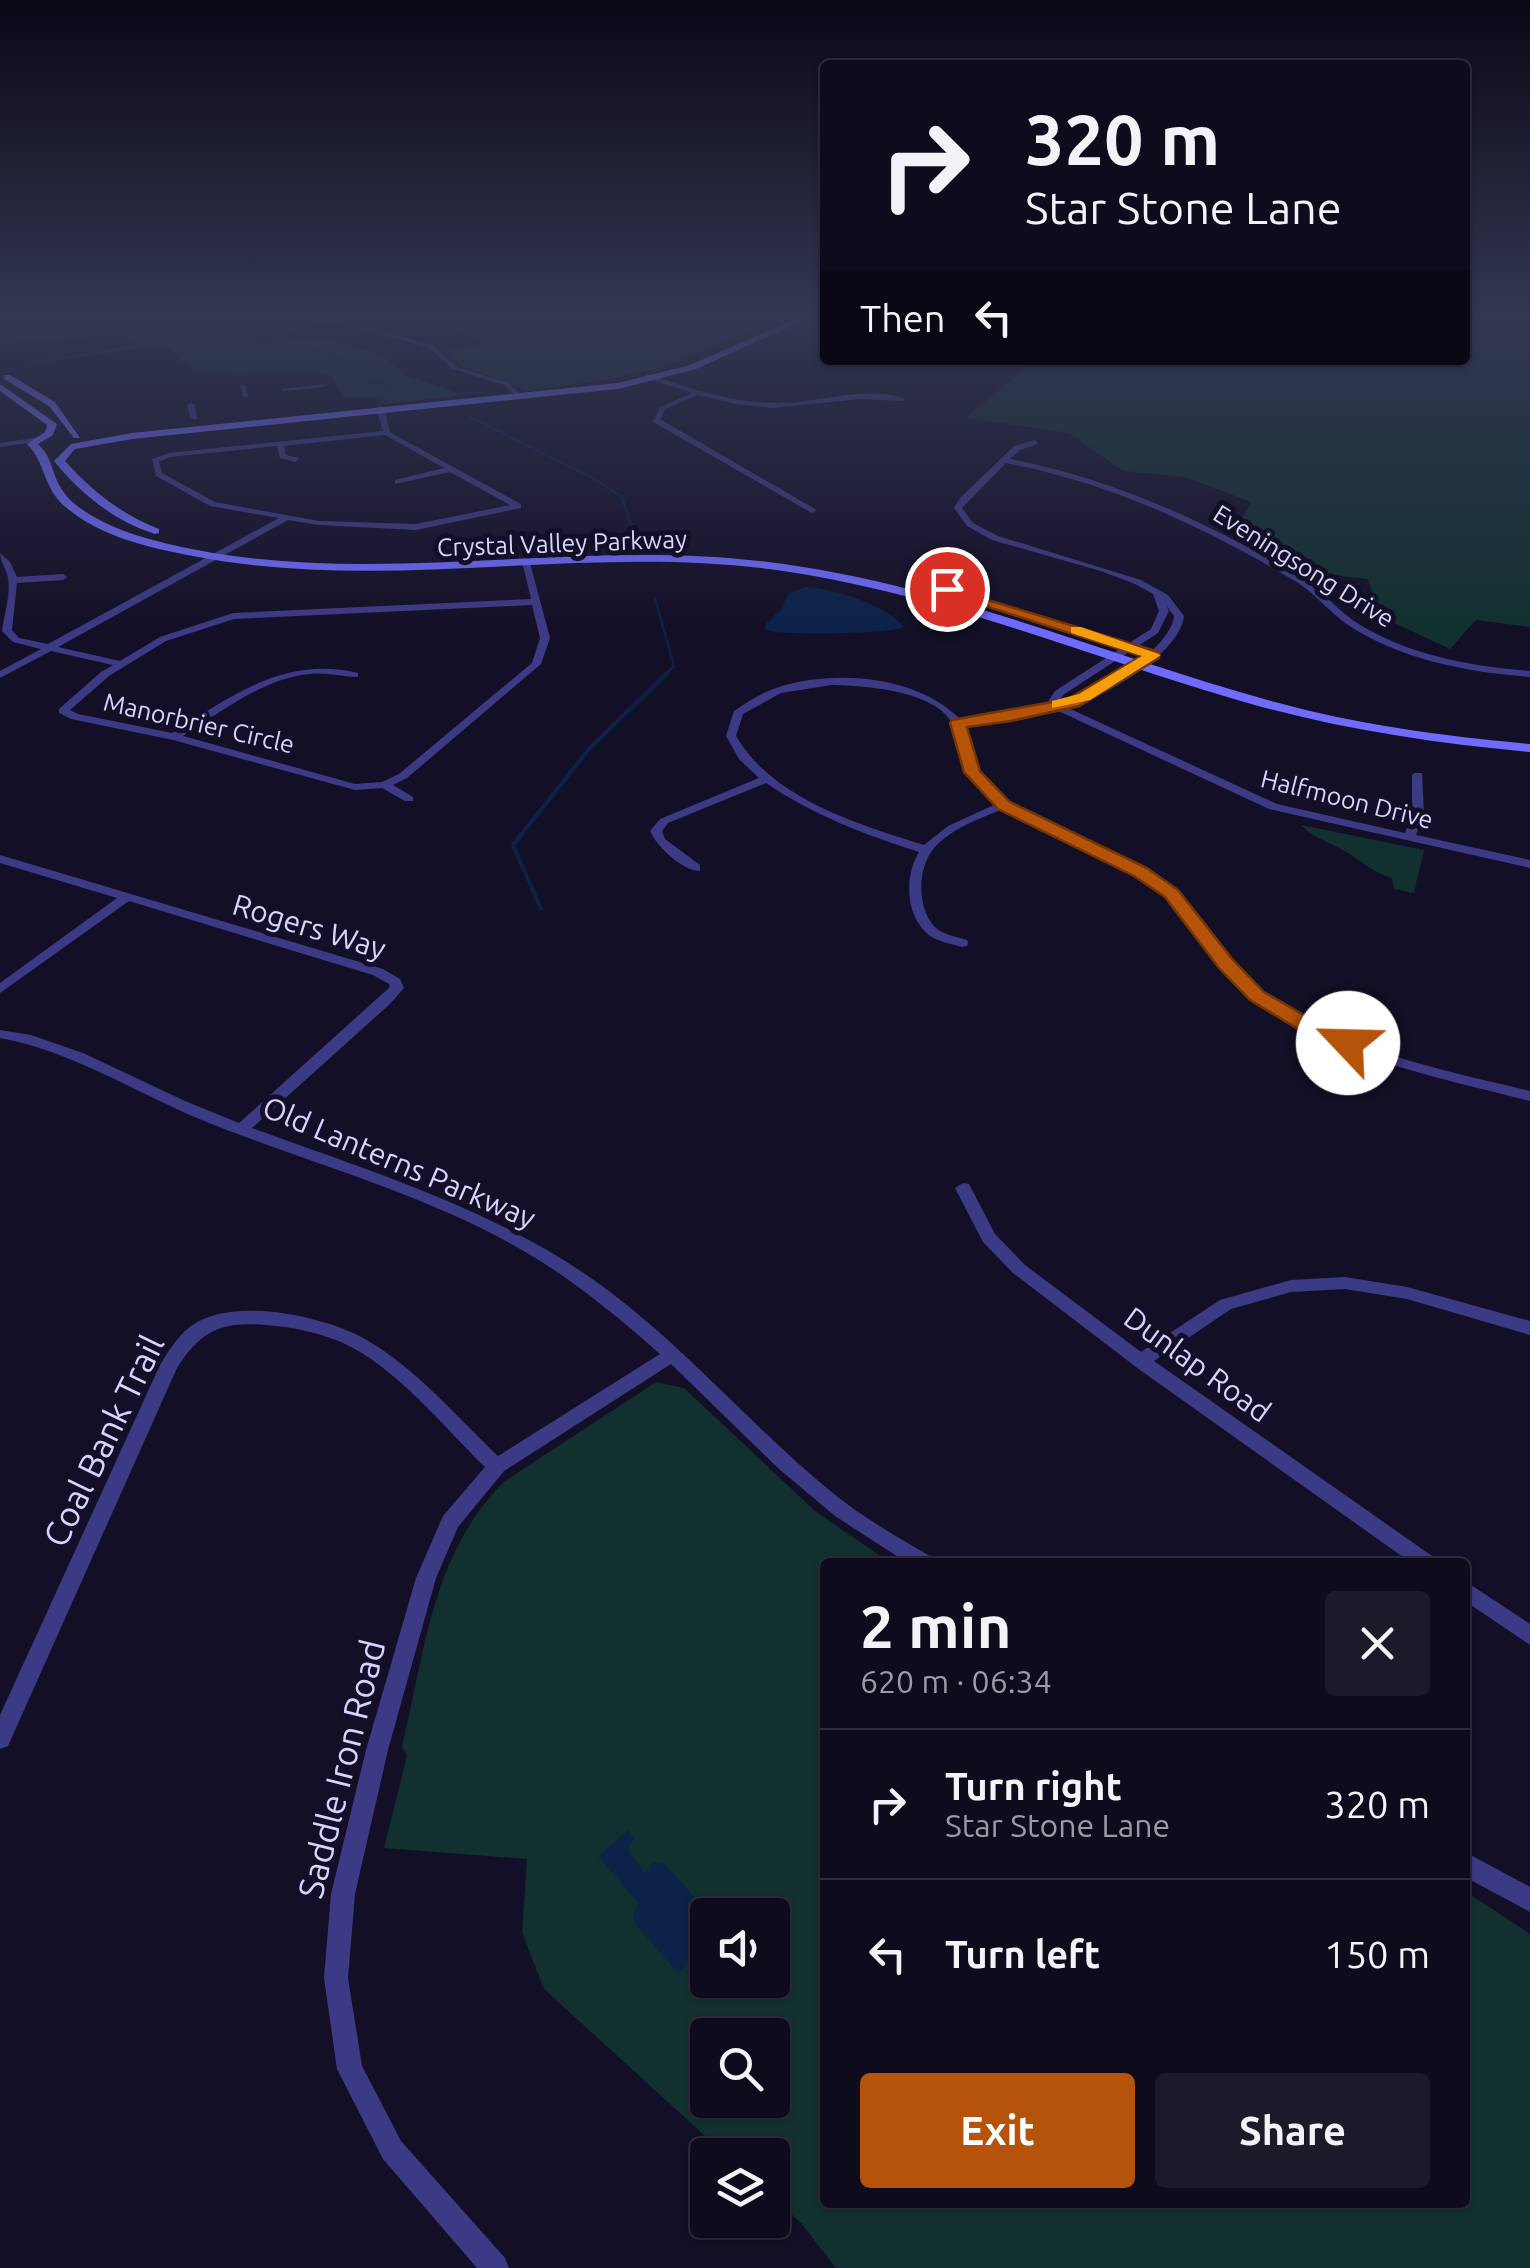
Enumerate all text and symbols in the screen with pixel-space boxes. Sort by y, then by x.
icon: right [860,100,990,230]
text: 320 m [1025,100,1220,178]
text: Star Stone Lane [1025,182,1342,233]
icon: left [966,290,1021,345]
text: Then [860,297,946,339]
street label: Eveningsong Drive [1209,499,1399,633]
street label: Crystal Valley Parkway [437,525,687,561]
pin [905,547,990,632]
icon: arrive [920,562,975,617]
street label: Manorbrier Circle [101,687,297,759]
street label: Halfmoon Drive [1258,764,1436,834]
street label: Rogers Way [229,887,390,965]
position arrow [1296,991,1400,1095]
street label: Old Lanterns Parkway [258,1089,541,1235]
street label: Dunlap Road [1118,1300,1277,1429]
street label: Coal Bank Trail [35,1328,172,1553]
button: close [1325,1591,1430,1696]
text: 2 min [860,1592,1012,1659]
street label: Saddle Iron Road [290,1635,393,1902]
text: 620 m · 06:34 [860,1663,1052,1699]
text: Turn right [945,1765,1122,1807]
icon: right [860,1777,915,1832]
text: 320 m [1324,1783,1430,1825]
text: Star Stone Lane [945,1807,1170,1843]
map controls [690,1898,790,2238]
button: sound [690,1898,790,1998]
icon: left [860,1927,915,1982]
text: Turn left [945,1933,1100,1975]
text: 150 m [1324,1933,1430,1975]
button: search [690,2018,790,2118]
button: Exit [860,2073,1135,2188]
button: Share [1155,2073,1430,2188]
button: layers [690,2138,790,2238]

